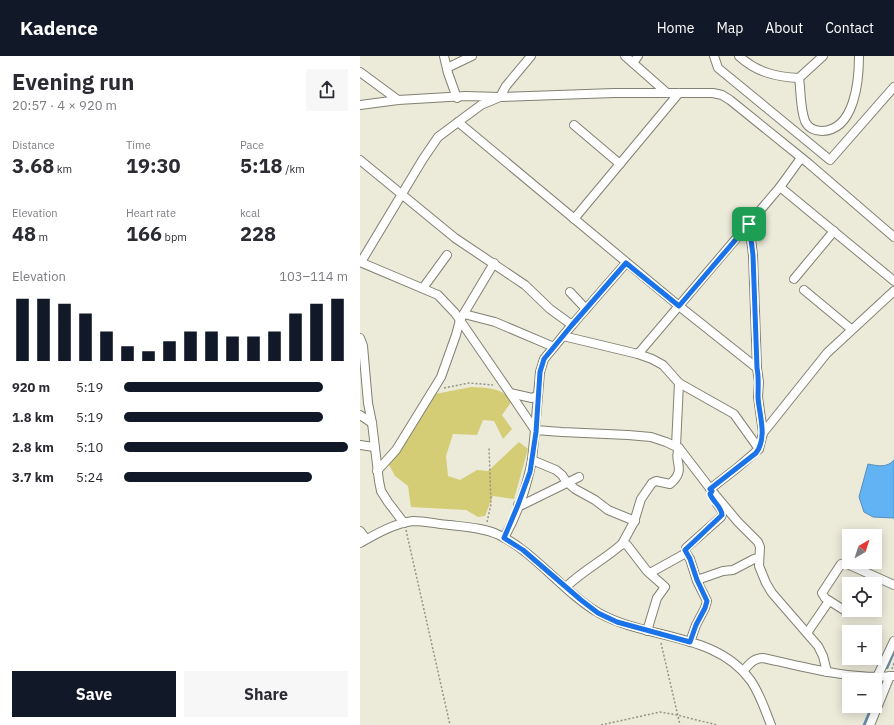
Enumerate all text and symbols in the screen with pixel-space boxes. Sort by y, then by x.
text: Kadence [20,16,98,40]
text: Home [657,19,694,37]
text: Map [716,19,743,37]
text: About [765,19,803,37]
text: Contact [825,19,874,37]
text: Evening run [12,67,134,96]
button: share [306,69,348,111]
text: 20:57 · 4 × 920 m [12,97,117,114]
text: Distance [12,138,55,152]
text: Time [126,138,151,152]
text: Pace [240,138,264,152]
text: 3.68 [12,152,54,179]
text: 19:30 [126,152,181,179]
text: 5:18 [240,152,283,179]
text: km [54,162,72,176]
text: /km [283,162,305,176]
text: Elevation [12,206,58,220]
text: Heart rate [126,206,176,220]
text: kcal [240,206,260,220]
pin [732,207,766,241]
icon: arrive [738,213,760,235]
text: 48 [12,220,36,247]
text: 166 [126,220,162,247]
text: 228 [240,220,276,247]
text: m [36,230,48,244]
text: bpm [162,230,187,244]
text: Elevation [12,268,66,285]
text: 103–114 m [279,268,348,285]
text: 920 m [12,379,50,396]
text: 5:19 [76,379,103,396]
text: 1.8 km [12,409,54,426]
text: 5:19 [76,409,103,426]
text: 2.8 km [12,439,54,456]
text: 5:10 [76,439,103,456]
text: 3.7 km [12,469,54,486]
text: 5:24 [76,469,103,486]
north arrow [842,529,882,569]
map controls [842,529,882,713]
button: locate [842,577,882,617]
button: + [842,625,882,665]
button: Save [12,671,176,717]
button: Share [184,671,348,717]
button: − [842,673,882,713]

